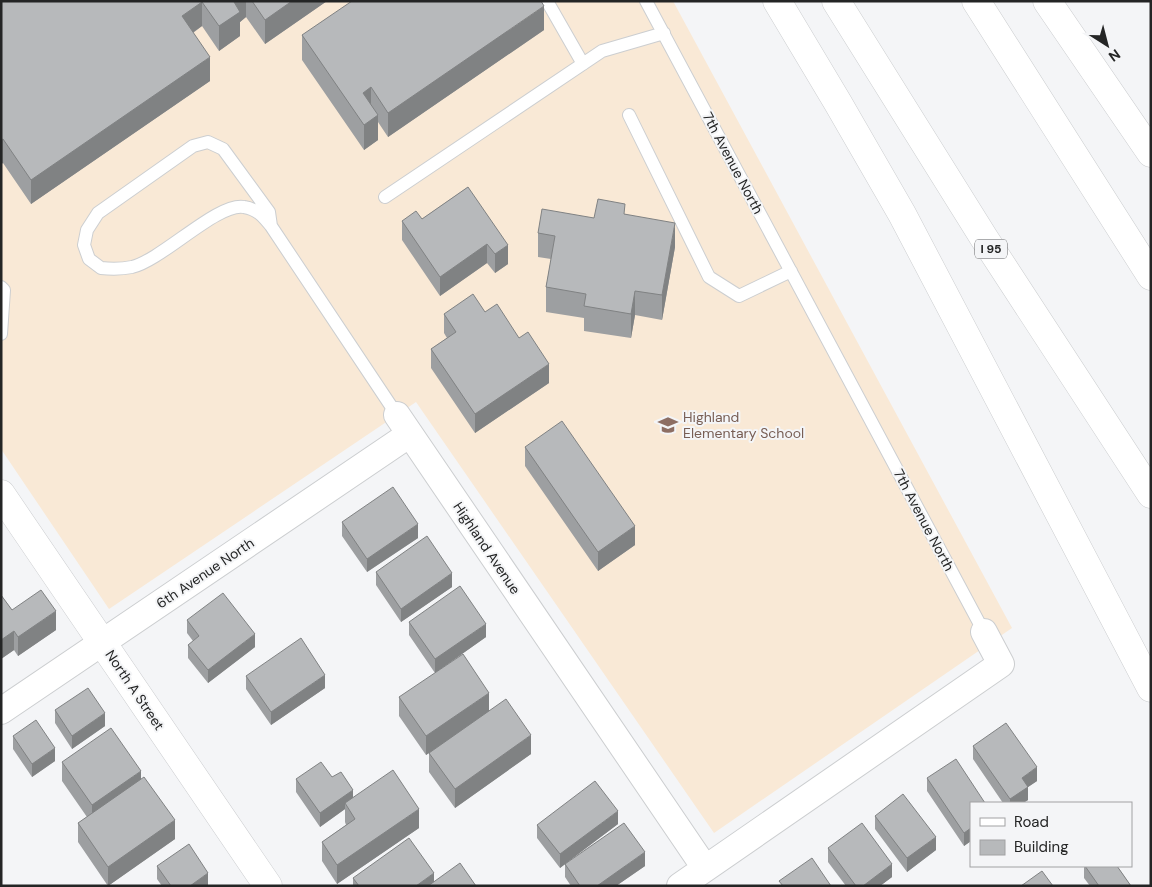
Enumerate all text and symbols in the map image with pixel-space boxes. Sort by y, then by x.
north arrow [1082,20,1132,70]
text: N [1105,45,1124,66]
street label: 7th Avenue North [699,109,767,217]
road number: I 95 [975,240,1007,258]
place label: Highland Elementary School [683,408,804,442]
school or university icon: Highland Elementary School [657,414,679,436]
street label: 7th Avenue North [890,466,958,574]
street label: Highland Avenue [449,498,525,598]
street label: 6th Avenue North [153,534,257,612]
street label: North A Street [102,646,168,734]
legend [970,802,1132,867]
text: Road [1014,812,1049,832]
text: Building [1014,837,1069,857]

